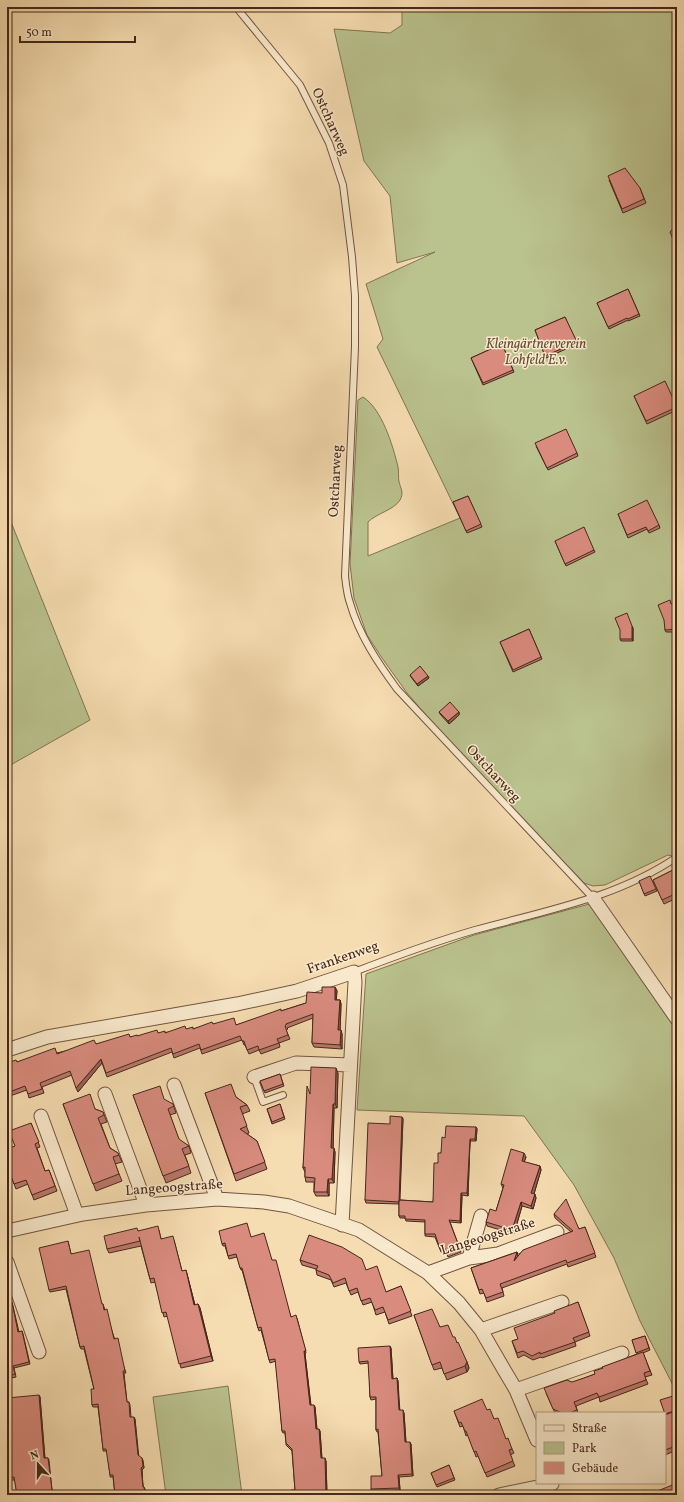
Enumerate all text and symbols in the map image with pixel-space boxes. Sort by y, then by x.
scale bar [20,18,135,44]
text: 50 m [26,25,52,41]
street label: Ostcharweg [307,85,353,159]
park label: Kleingärtnerverein Lohfeld E.v. [486,335,586,370]
street label: Ostcharweg [325,444,347,518]
street label: Ostcharweg [461,741,525,807]
street label: Frankenweg [304,937,382,979]
street label: Langeoogstraße [125,1175,224,1201]
street label: Langeoogstraße [438,1214,538,1260]
legend [536,1412,666,1484]
text: Straße [572,1421,607,1437]
text: Park [572,1441,597,1457]
north arrow [18,1444,58,1484]
text: N [29,1448,41,1464]
text: Gebäude [572,1461,619,1477]

